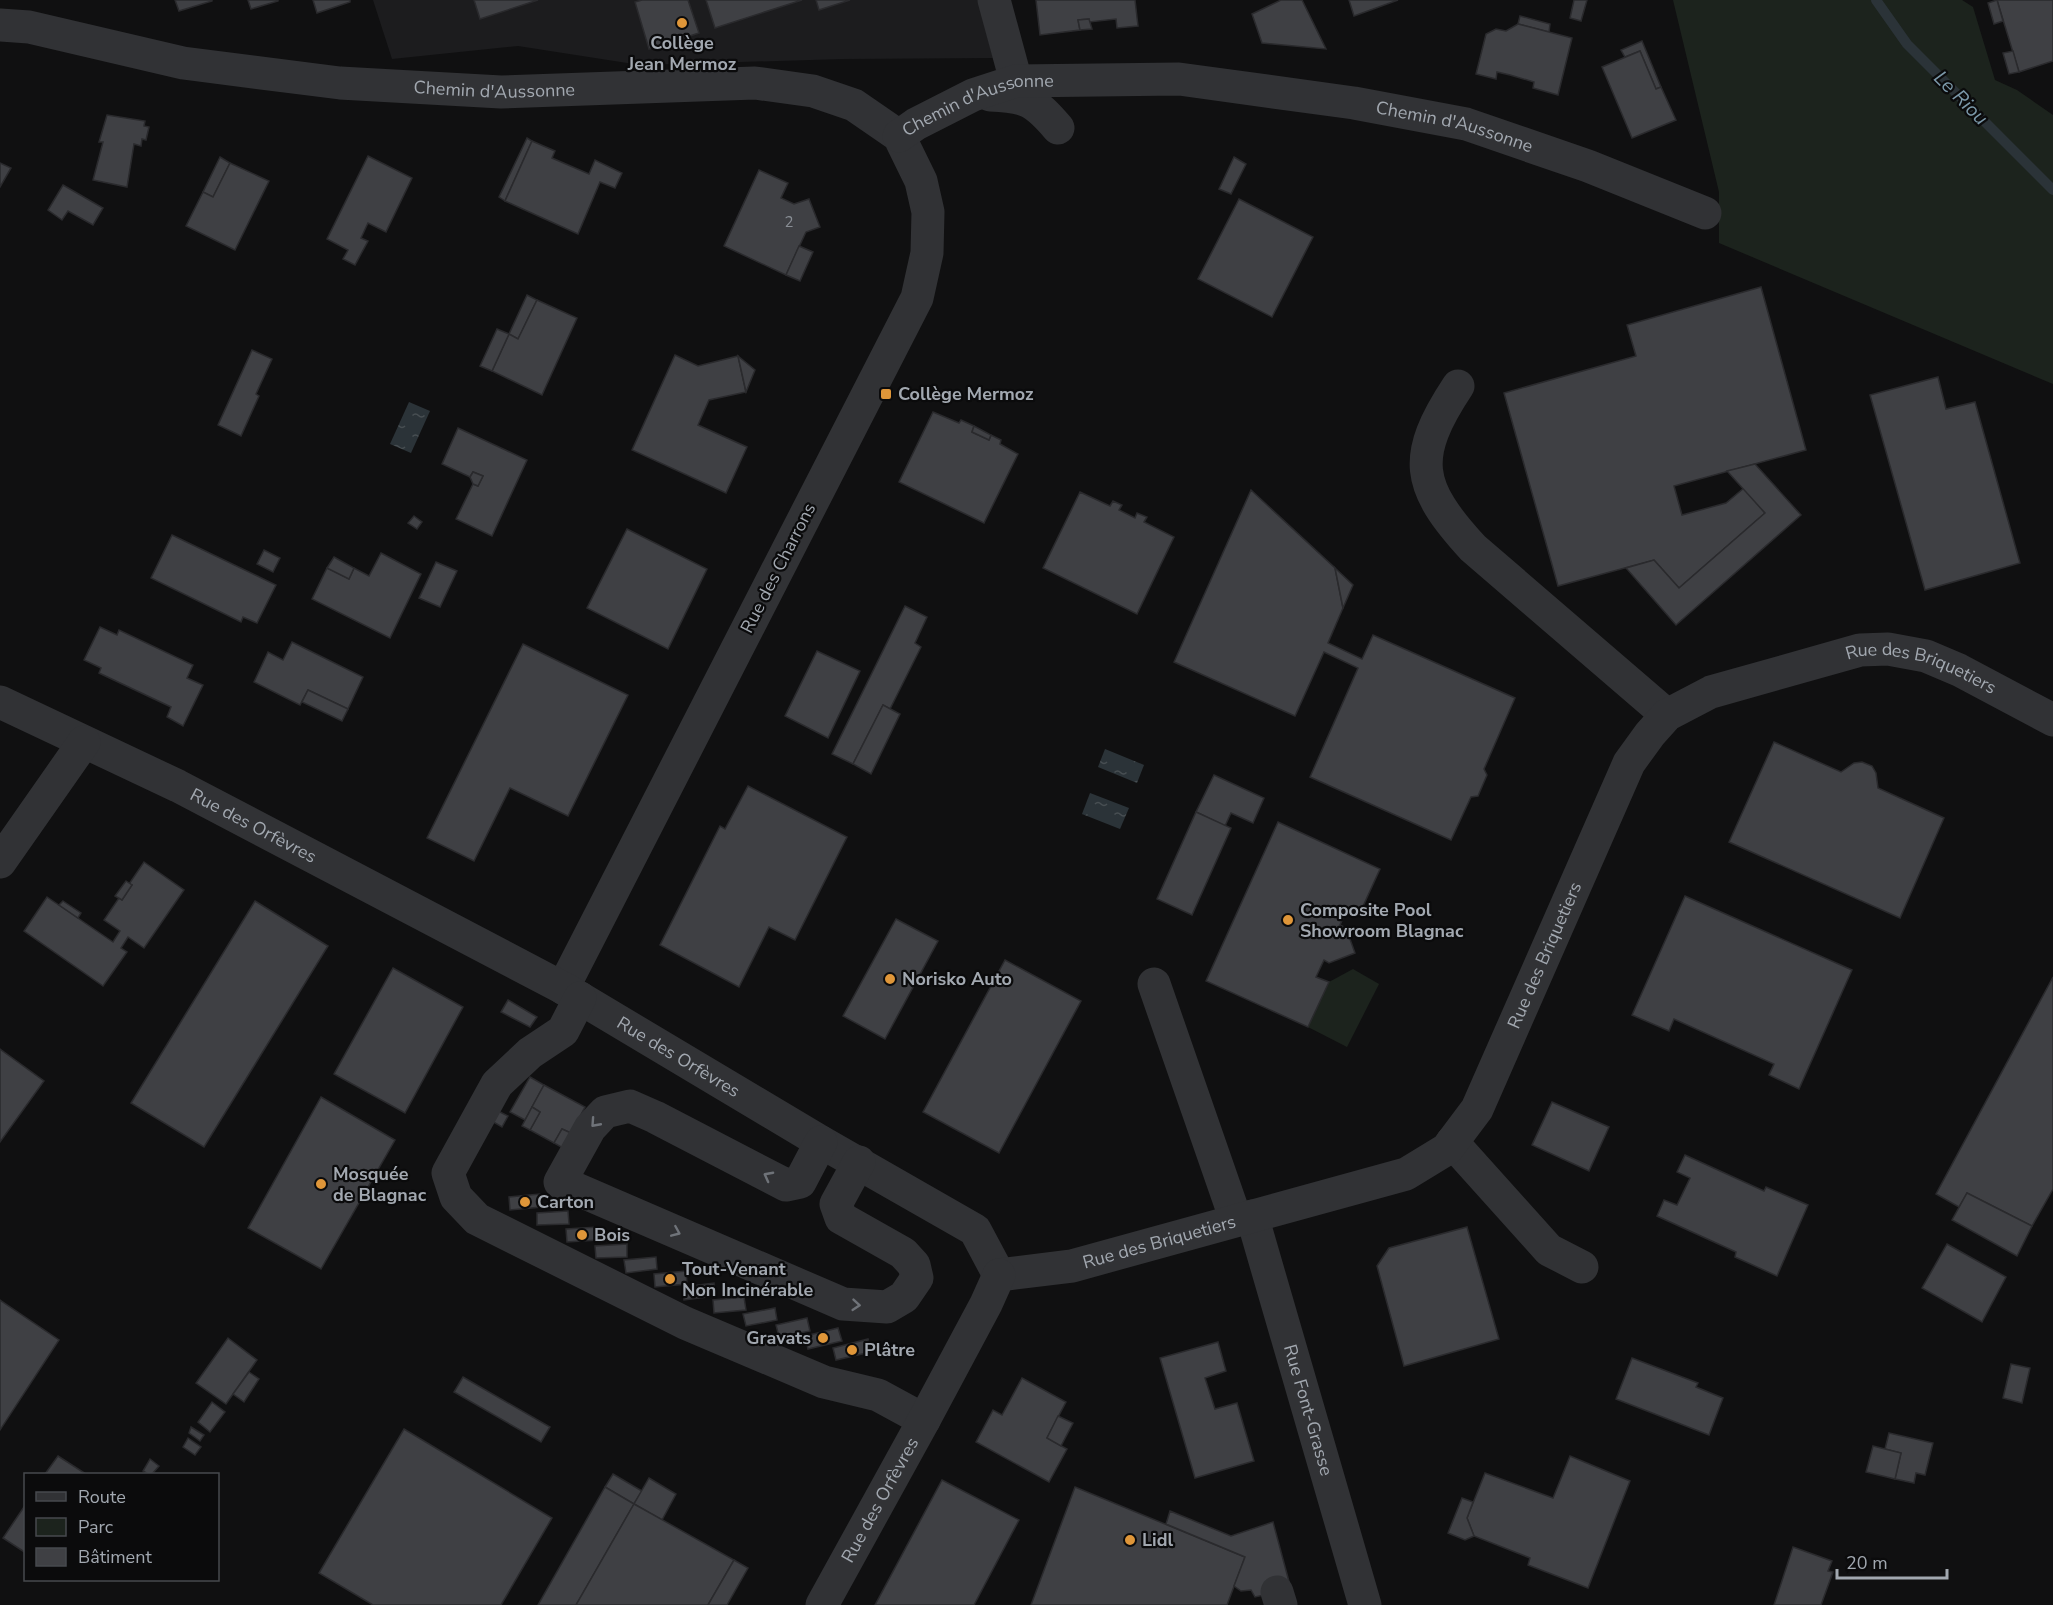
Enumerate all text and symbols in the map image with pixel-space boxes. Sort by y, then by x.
marker: Collège Jean Mermoz [675,16,689,30]
place label: Collège Jean Mermoz [627,31,737,76]
water label: Le Riou [1928,65,1994,131]
street label: Chemin d'Aussonne [897,69,1054,142]
street label: Chemin d'Aussonne [413,75,575,104]
street label: Chemin d'Aussonne [1374,95,1536,158]
house number: 2 [784,212,794,232]
place label: Collège Mermoz [898,382,1034,406]
marker: Collège Mermoz [879,387,893,401]
street label: Rue des Charrons [735,499,821,637]
street label: Rue des Briquetiers [1843,637,2001,700]
street label: Rue des Orfèvres [186,783,321,869]
street label: Rue des Briquetiers [1502,878,1587,1032]
place label: Composite Pool Showroom Blagnac [1300,898,1464,943]
marker: Composite Pool Showroom Blagnac [1281,913,1295,927]
place label: Norisko Auto [902,967,1012,991]
marker: Norisko Auto [883,972,897,986]
street label: Rue des Orfèvres [612,1011,744,1103]
one-way arrow [591,1116,602,1127]
place label: Mosquée de Blagnac [333,1162,427,1207]
one-way arrow [764,1172,774,1183]
marker: Mosquée de Blagnac [314,1177,328,1191]
place label: Carton [537,1190,594,1214]
marker: Carton [518,1195,532,1209]
street label: Rue des Briquetiers [1080,1209,1238,1275]
place label: Bois [594,1223,630,1247]
one-way arrow [669,1224,680,1236]
marker: Bois [575,1228,589,1242]
place label: Tout-Venant Non Incinérable [682,1257,813,1302]
marker: Tout-Venant Non Incinérable [663,1272,677,1286]
one-way arrow [851,1298,860,1311]
place label: Gravats [746,1326,811,1350]
marker: Gravats [816,1331,830,1345]
place label: Plâtre [864,1338,915,1362]
street label: Rue Font-Grasse [1278,1341,1339,1479]
marker: Plâtre [845,1343,859,1357]
street label: Rue des Orfèvres [836,1433,924,1567]
legend [24,1473,219,1581]
text: Route [78,1485,126,1509]
text: Parc [78,1515,113,1539]
place label: Lidl [1142,1528,1174,1552]
marker: Lidl [1123,1533,1137,1547]
scale bar [1837,1542,1946,1580]
text: Bâtiment [78,1545,152,1569]
text: 20 m [1846,1551,1888,1575]

